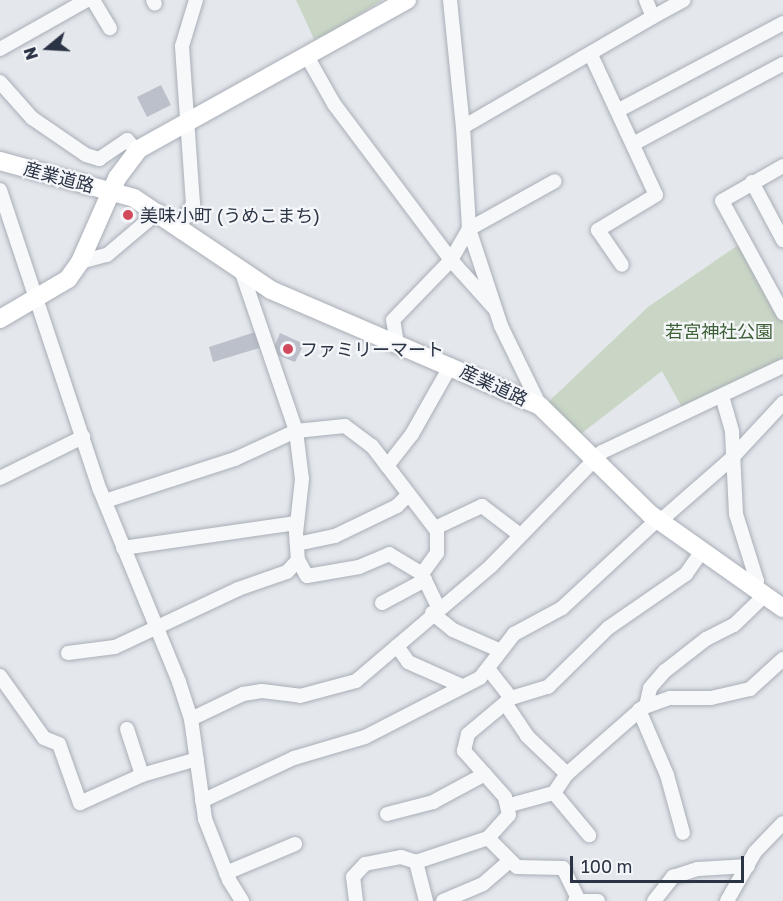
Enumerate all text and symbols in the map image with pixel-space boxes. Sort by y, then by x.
north arrow [18,18,78,78]
text: N [19,45,42,62]
street label: 産業道路 [21,157,97,197]
place label: 美味小町 (うめこまち) [140,204,320,226]
marker: 美味小町 (うめこまち) [121,208,135,222]
park label: 若宮神社公園 [665,320,773,342]
place label: ファミリーマート [300,338,444,360]
marker: ファミリーマート [281,342,295,356]
street label: 産業道路 [457,360,531,410]
scale bar [573,844,747,882]
text: 100 m [581,855,632,877]

